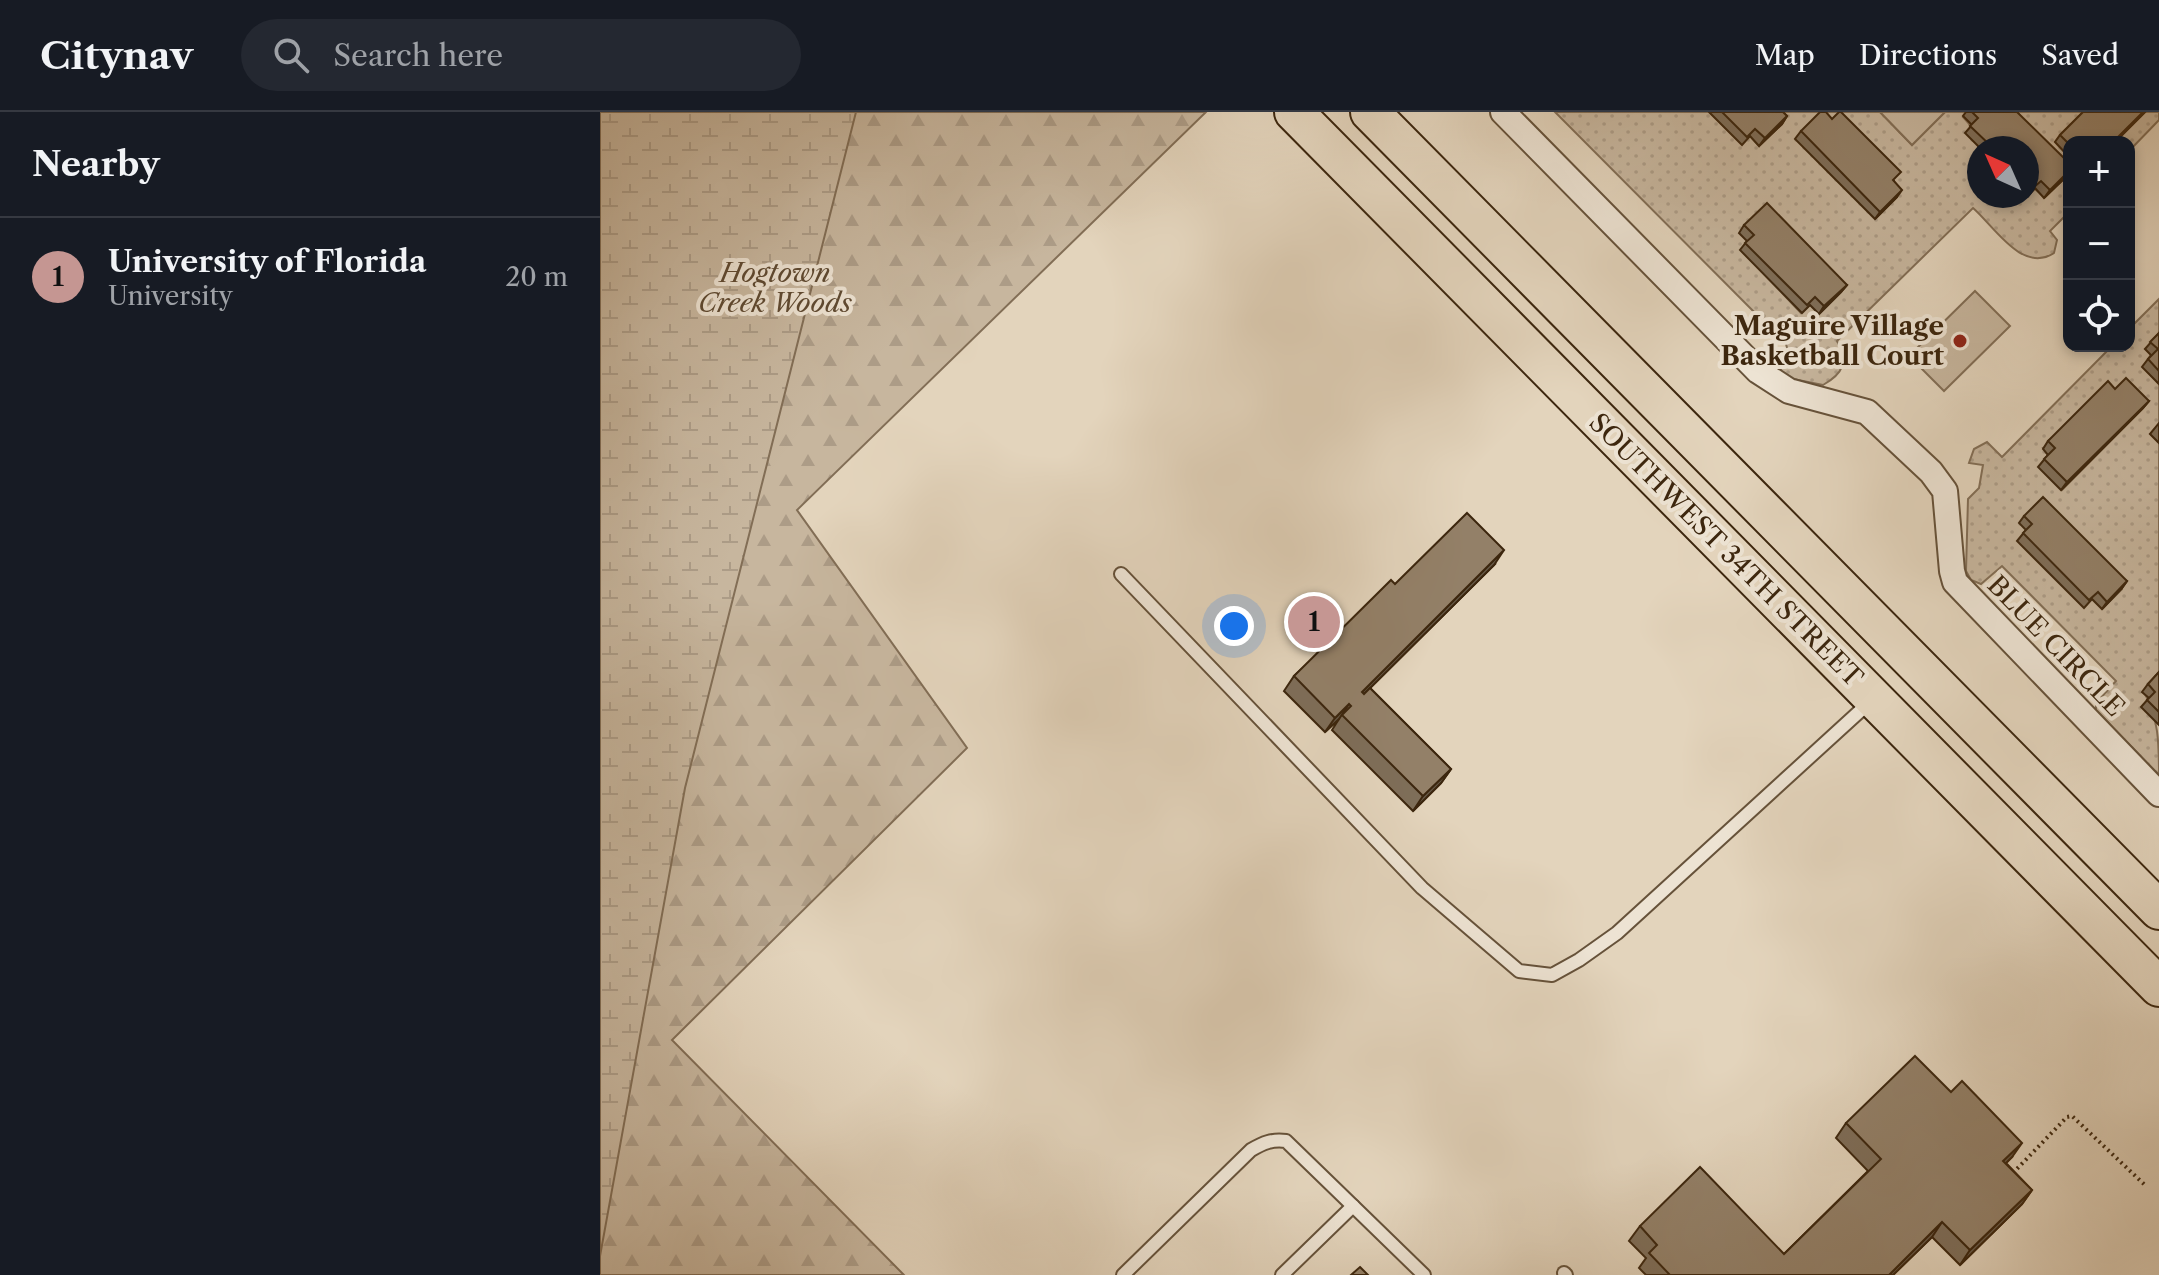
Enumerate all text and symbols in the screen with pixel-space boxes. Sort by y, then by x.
search box [241,19,801,91]
text: Citynav [40,32,193,79]
icon: search [269,33,313,77]
text: Search here [333,37,503,74]
text: Map [1755,38,1815,72]
text: Directions [1859,38,1997,72]
text: Saved [2041,38,2119,72]
north arrow [1967,136,2039,208]
map controls [2063,136,2135,352]
button: + [2063,136,2135,208]
text: Nearby [32,143,160,185]
button: − [2063,208,2135,280]
text: University of Florida [108,243,426,280]
park label: Hogtown Creek Woods [698,257,852,319]
text: 1 [52,261,64,293]
text: 20 m [505,261,568,293]
text: University [108,280,233,312]
button: locate [2063,280,2135,352]
place label: Maguire Village Basketball Court [1721,310,1945,372]
marker: Maguire Village Basketball Court [1951,332,1969,350]
street label: SOUTHWEST 34TH STREET [1582,406,1870,694]
street label: BLUE CIRCLE [1981,569,2131,723]
pin: 1 [1288,592,1340,652]
your location [1214,606,1254,646]

